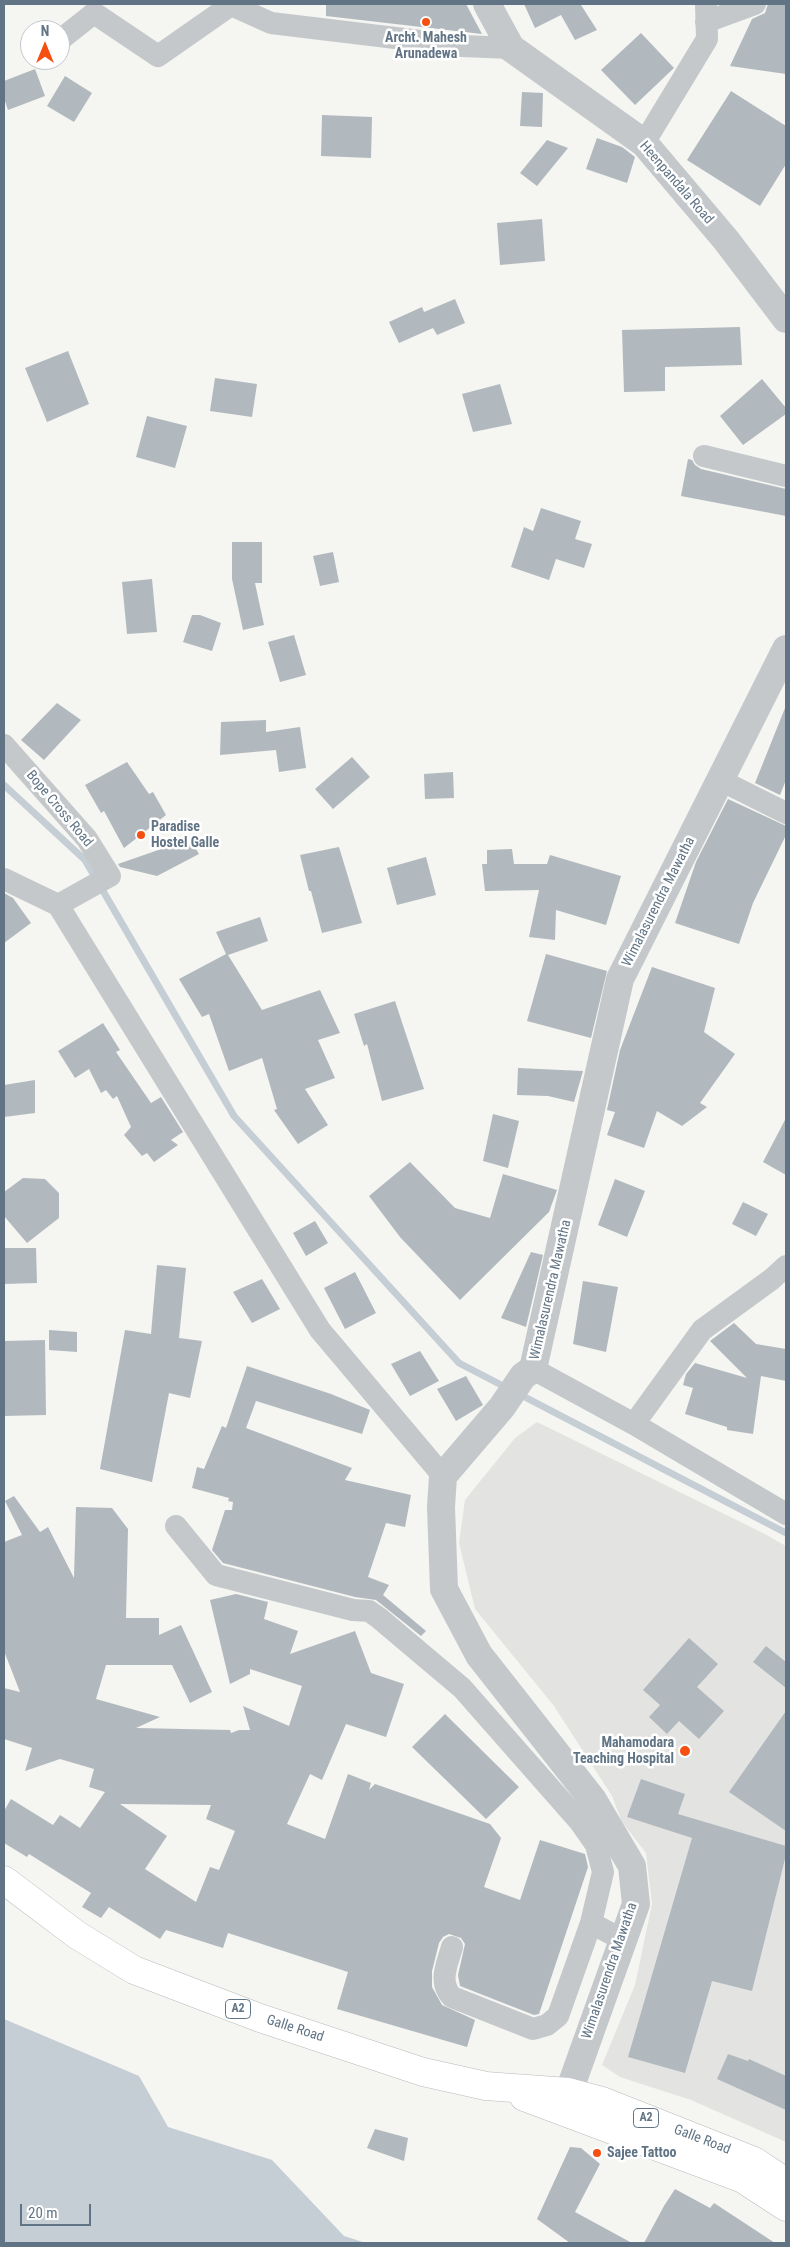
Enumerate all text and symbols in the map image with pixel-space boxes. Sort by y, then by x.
marker: Archt. Mahesh Arunadewa [420,16,432,28]
north arrow [20,20,70,70]
text: N [41,23,49,39]
place label: Archt. Mahesh Arunadewa [385,30,467,62]
street label: Heenpandala Road [636,138,716,228]
street label: Bope Cross Road [22,767,96,851]
place label: Paradise Hostel Galle [151,819,219,852]
marker: Paradise Hostel Galle [135,829,147,841]
street label: Wimalasurendra Mawatha [619,834,699,970]
street label: Wimalasurendra Mawatha [527,1218,575,1362]
place label: Mahamodara Teaching Hospital [573,1735,674,1768]
marker: Mahamodara Teaching Hospital [678,1744,692,1758]
street label: Wimalasurendra Mawatha [579,1901,641,2041]
road number: A2 [226,2000,250,2018]
street label: Galle Road [264,2012,326,2046]
road number: A2 [634,2108,658,2128]
street label: Galle Road [671,2122,733,2158]
place label: Sajee Tattoo [607,2145,677,2161]
marker: Sajee Tattoo [591,2147,603,2159]
scale bar [22,2194,94,2226]
text: 20 m [28,2204,58,2222]

